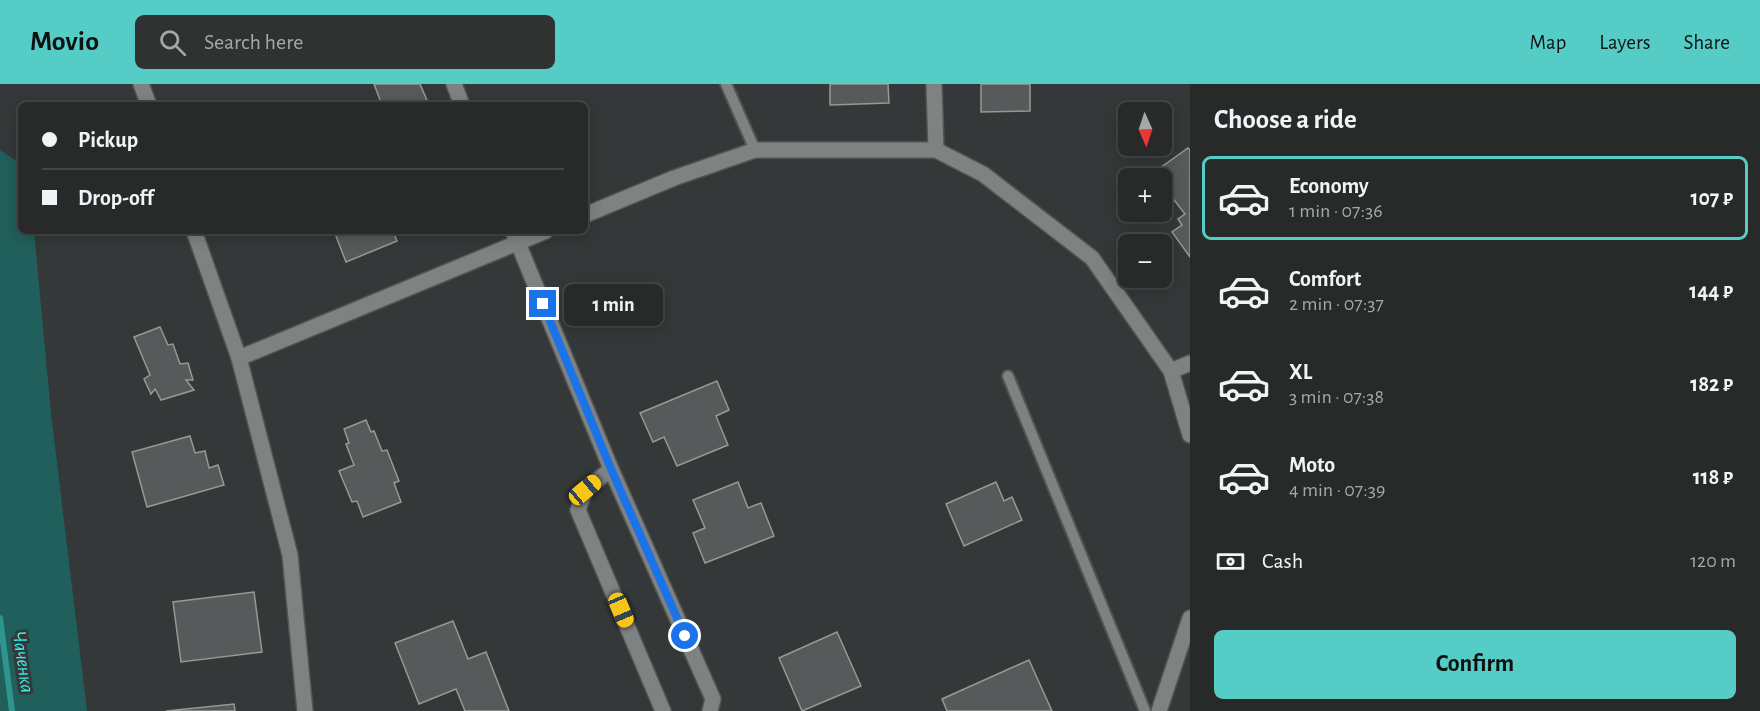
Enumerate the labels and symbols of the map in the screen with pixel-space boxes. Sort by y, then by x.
north arrow [1118,102,1172,156]
callout: 1 min [564,283,663,325]
route end [529,290,556,317]
car [565,472,605,508]
car [606,590,636,630]
route start [671,622,698,649]
water label: Чаченка [9,630,37,694]

